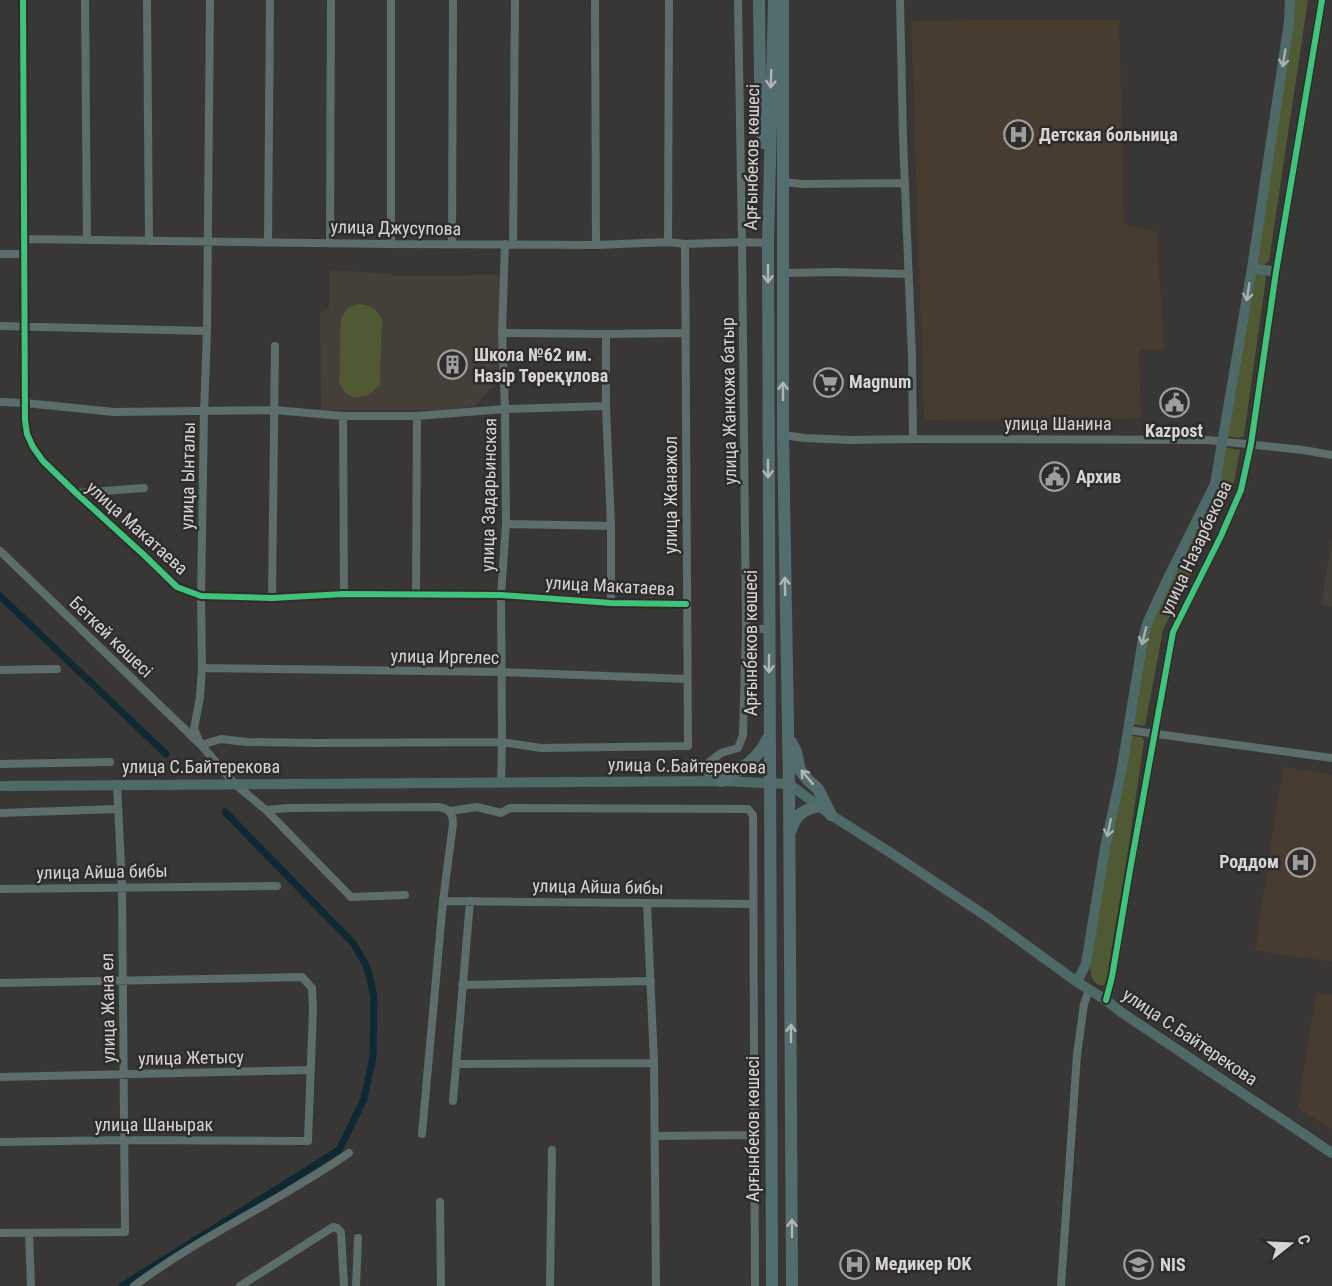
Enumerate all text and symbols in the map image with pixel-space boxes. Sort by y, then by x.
one-way arrow [1278,48,1289,67]
one-way arrow [766,69,777,89]
street label: Арғынбеков көшесі [740,84,763,230]
hospital icon: Детская больница [1002,119,1034,151]
place label: Детская больница [1039,124,1178,145]
street label: улица Джусупова [331,216,461,239]
one-way arrow [762,264,774,284]
one-way arrow [1242,282,1253,302]
street label: улица Жанкожа батыр [717,317,740,485]
place label: Школа №62 им. Назір Төреқұлова [474,344,608,386]
building icon: Школа №62 им. Назір Төреқұлова [437,349,469,381]
supermarket icon: Magnum [812,366,844,398]
place label: Magnum [849,371,911,392]
one-way arrow [777,381,789,401]
public building icon: Kazpost [1158,386,1190,418]
street label: улица Шанина [1004,413,1112,434]
street label: улица Задарьинская [477,418,500,572]
place label: Kazpost [1145,420,1204,441]
street label: улица Ынталы [176,422,199,530]
street label: улица Жанажол [660,436,681,554]
one-way arrow [762,459,774,479]
public building icon: Архив [1039,461,1071,493]
place label: Архив [1076,466,1121,487]
street label: улица Макатаева [82,477,192,579]
street label: улица Назарбекова [1155,477,1236,618]
street label: Арғынбеков көшесі [740,570,761,716]
street label: улица Макатаева [545,572,675,599]
one-way arrow [780,576,791,596]
street label: Беткей көшесі [66,592,157,681]
one-way arrow [1138,627,1149,646]
street label: улица Иргелес [391,645,499,668]
one-way arrow [763,654,775,674]
street label: улица С.Байтерекова [608,754,766,777]
street label: улица С.Байтерекова [122,756,280,777]
one-way arrow [800,769,813,785]
one-way arrow [1103,818,1115,837]
hospital icon: Роддом [1284,846,1316,878]
place label: Роддом [1219,851,1279,872]
street label: улица Айша бибы [36,860,168,883]
street label: улица Айша бибы [532,875,664,898]
street label: улица Жана ел [96,953,119,1063]
street label: улица С.Байтерекова [1119,984,1262,1090]
one-way arrow [785,1023,797,1043]
street label: улица Жетысу [138,1046,245,1069]
street label: Арғынбеков көшесі [742,1056,763,1202]
street label: улица Шанырак [95,1114,214,1135]
north arrow [1260,1214,1320,1274]
one-way arrow [786,1218,798,1238]
text: С [1293,1232,1314,1247]
hospital icon: Медикер ЮK [838,1248,870,1280]
school or university icon: NIS [1123,1249,1155,1281]
place label: Медикер ЮK [875,1253,973,1274]
place label: NIS [1160,1254,1186,1275]

